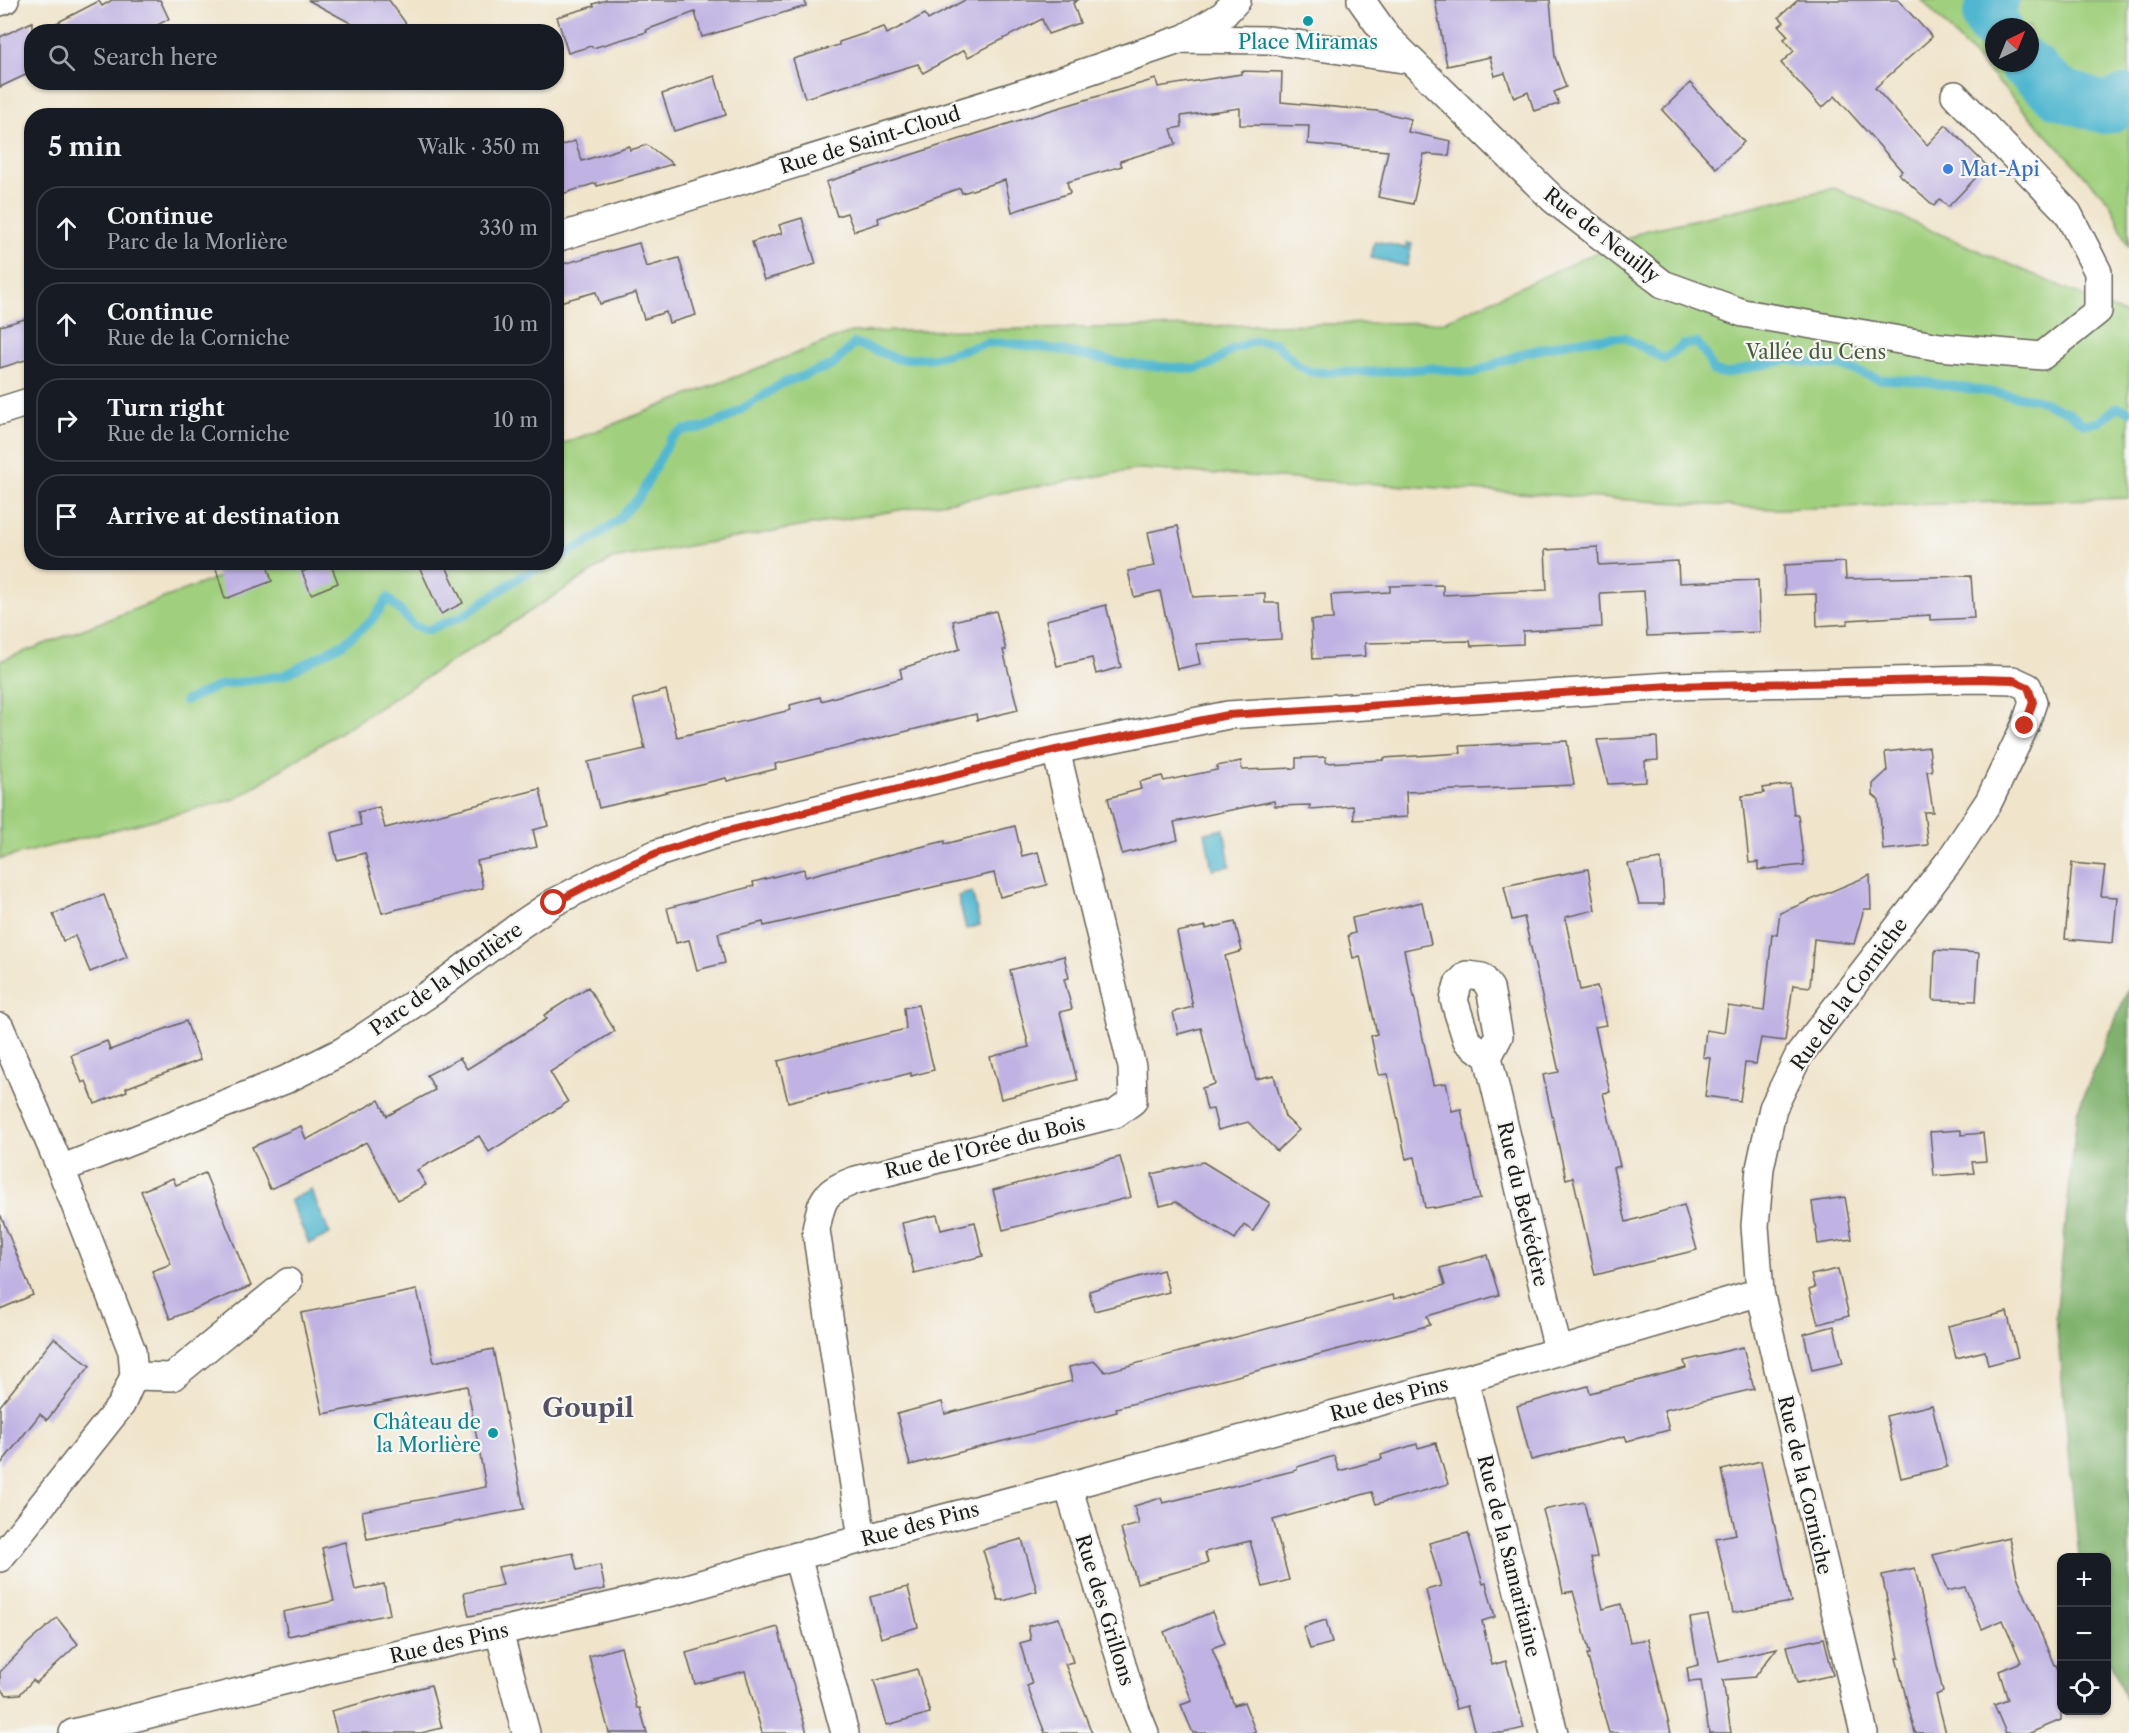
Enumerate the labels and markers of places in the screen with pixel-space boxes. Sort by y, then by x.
marker: Place Miramas [1301,14,1315,28]
place label: Place Miramas [1238,30,1378,54]
place label: Mat-Api [1960,157,2040,181]
marker: Mat-Api [1941,162,1955,176]
place label: Château de la Morlière [373,1410,481,1457]
marker: Château de la Morlière [486,1426,500,1440]

